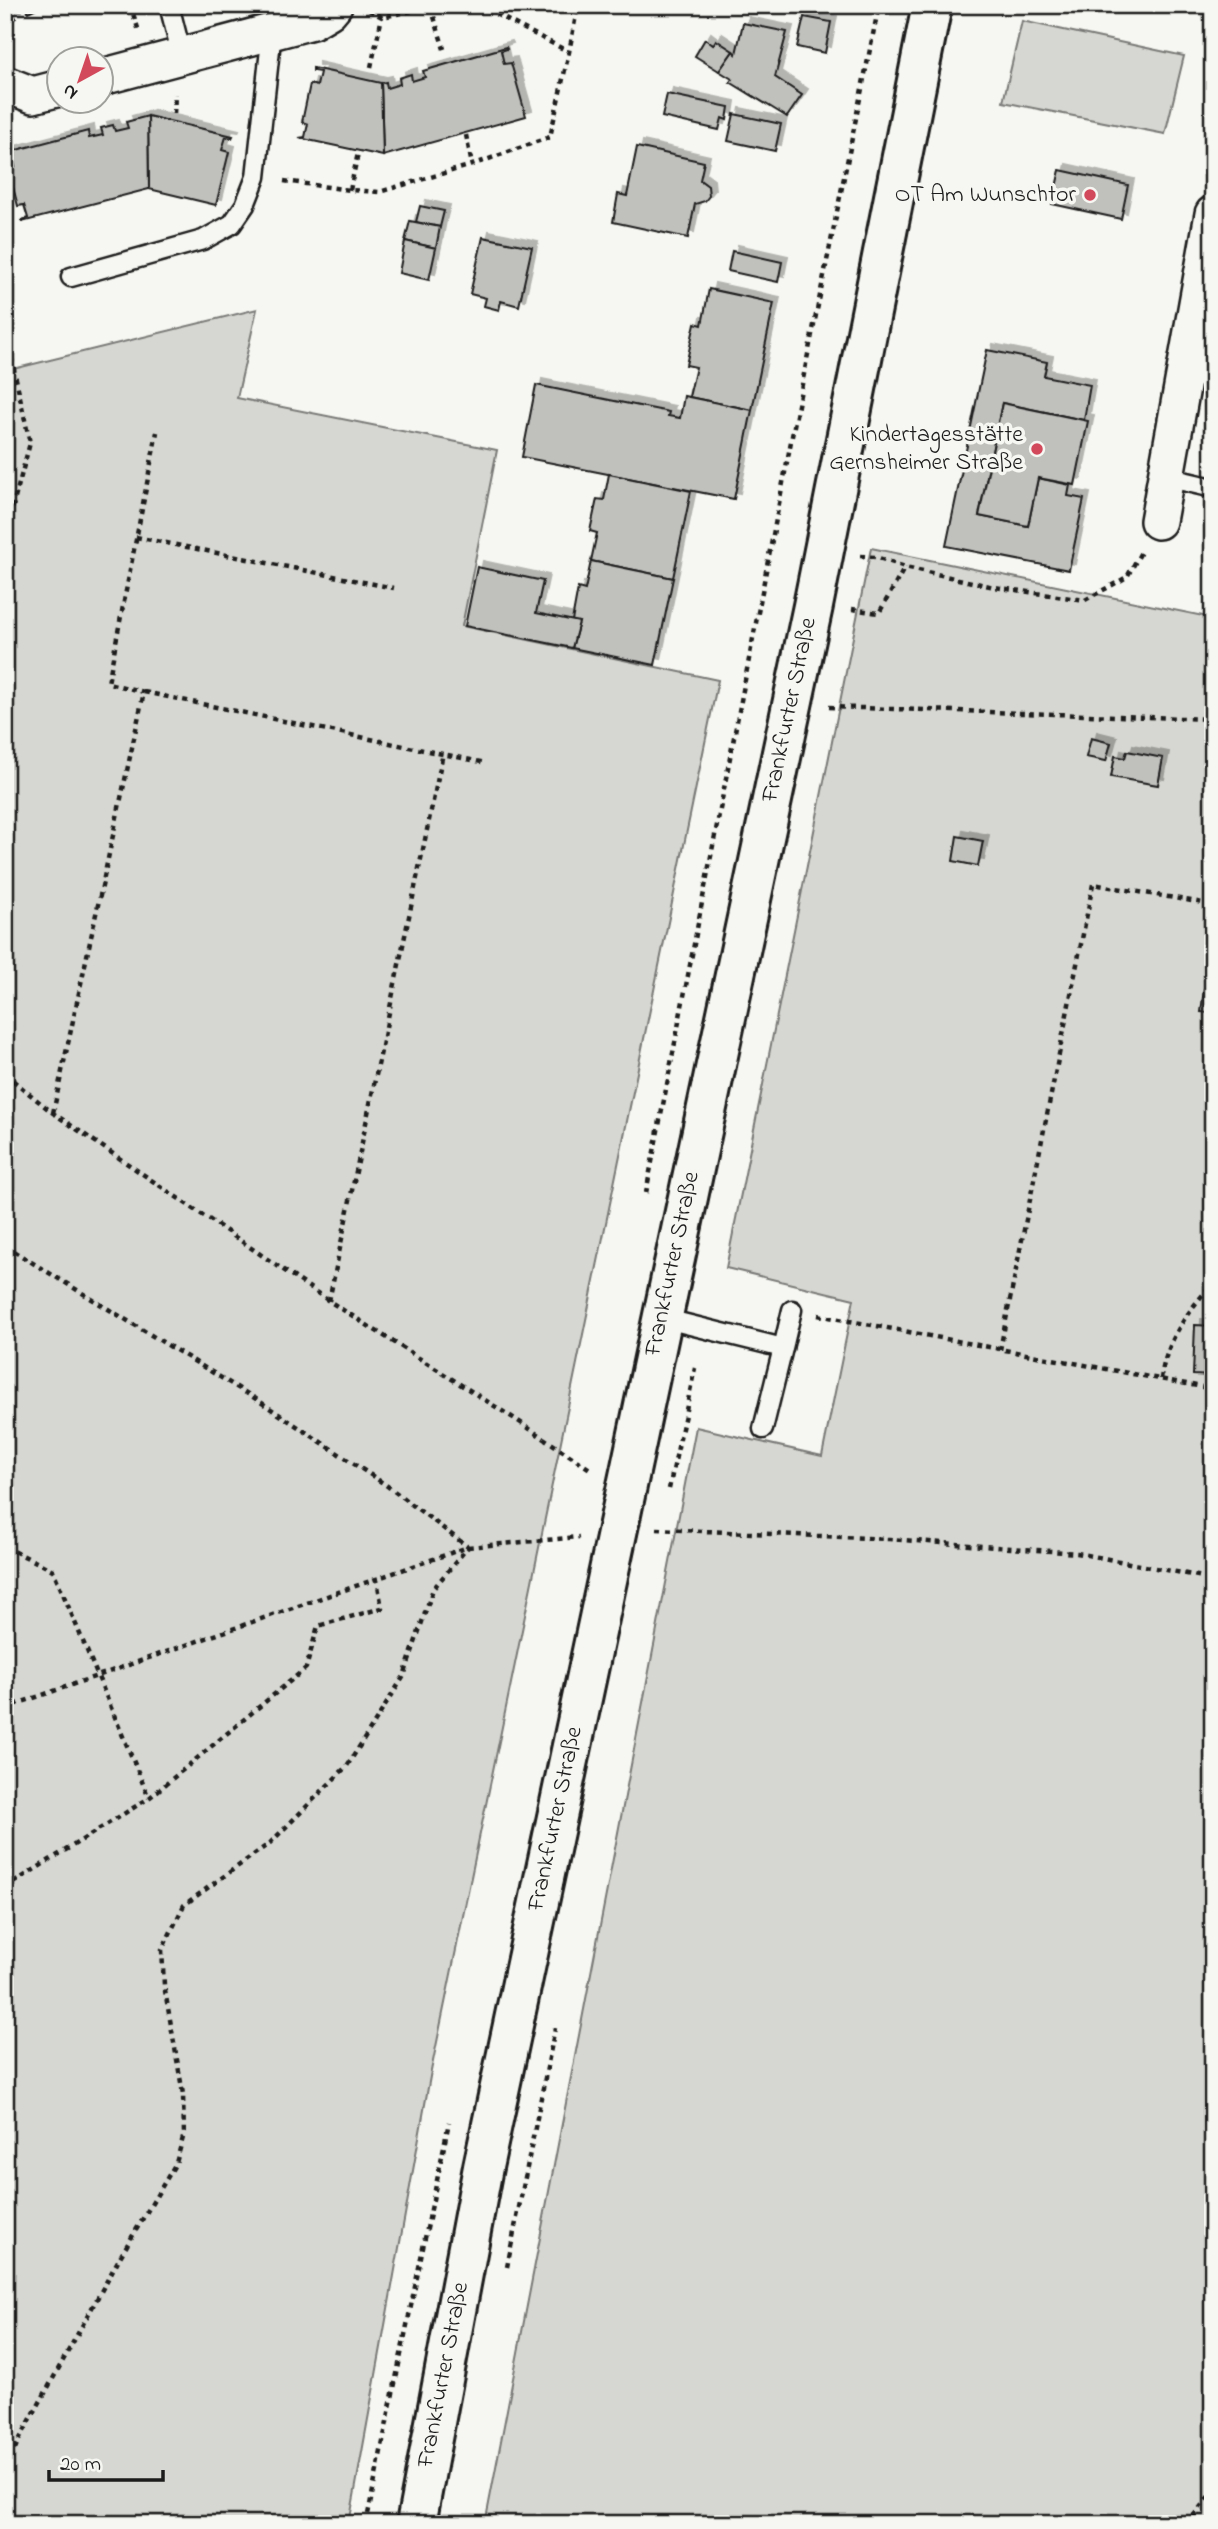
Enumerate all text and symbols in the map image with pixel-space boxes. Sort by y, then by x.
north arrow [46,46,116,116]
text: N [57,77,84,106]
place label: OT Am Wunschtor [895,178,1077,213]
marker: OT Am Wunschtor [1082,187,1098,203]
place label: Kindertagesstätte Gernsheimer Straße [829,418,1023,481]
marker: Kindertagesstätte Gernsheimer Straße [1029,441,1045,457]
street label: Frankfurter Straße [753,614,827,807]
street label: Frankfurter Straße [636,1168,710,1361]
street label: Frankfurter Straße [519,1723,593,1916]
street label: Frankfurter Straße [409,2279,479,2472]
scale bar [49,2438,163,2482]
text: 20 m [60,2450,101,2480]

